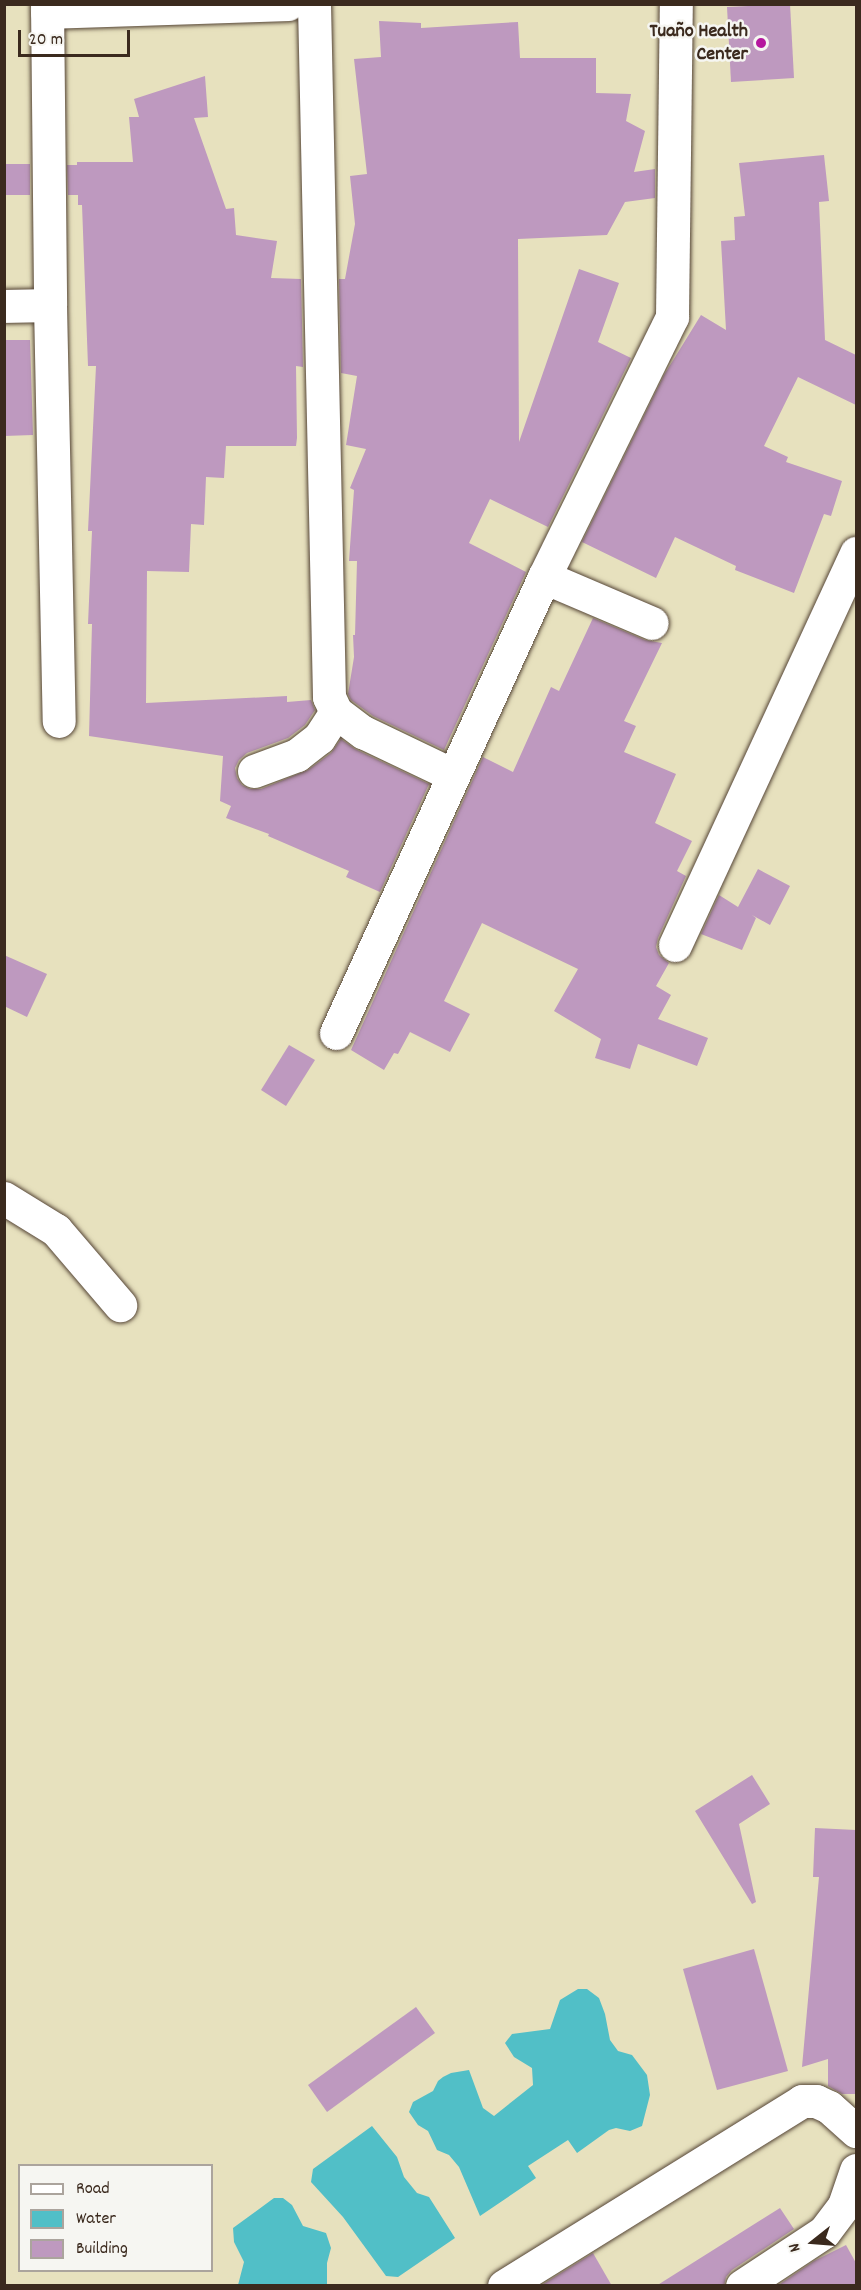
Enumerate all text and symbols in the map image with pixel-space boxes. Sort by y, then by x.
scale bar [21,18,134,56]
place label: Tuaño Health Center [650,20,748,67]
text: 20 m [29,28,63,53]
marker: Tuaño Health Center [752,34,770,52]
legend [18,2164,213,2272]
text: Road [76,2177,110,2202]
text: Water [76,2207,116,2232]
north arrow [783,2212,843,2272]
text: Building [76,2237,128,2262]
text: N [783,2240,807,2255]

